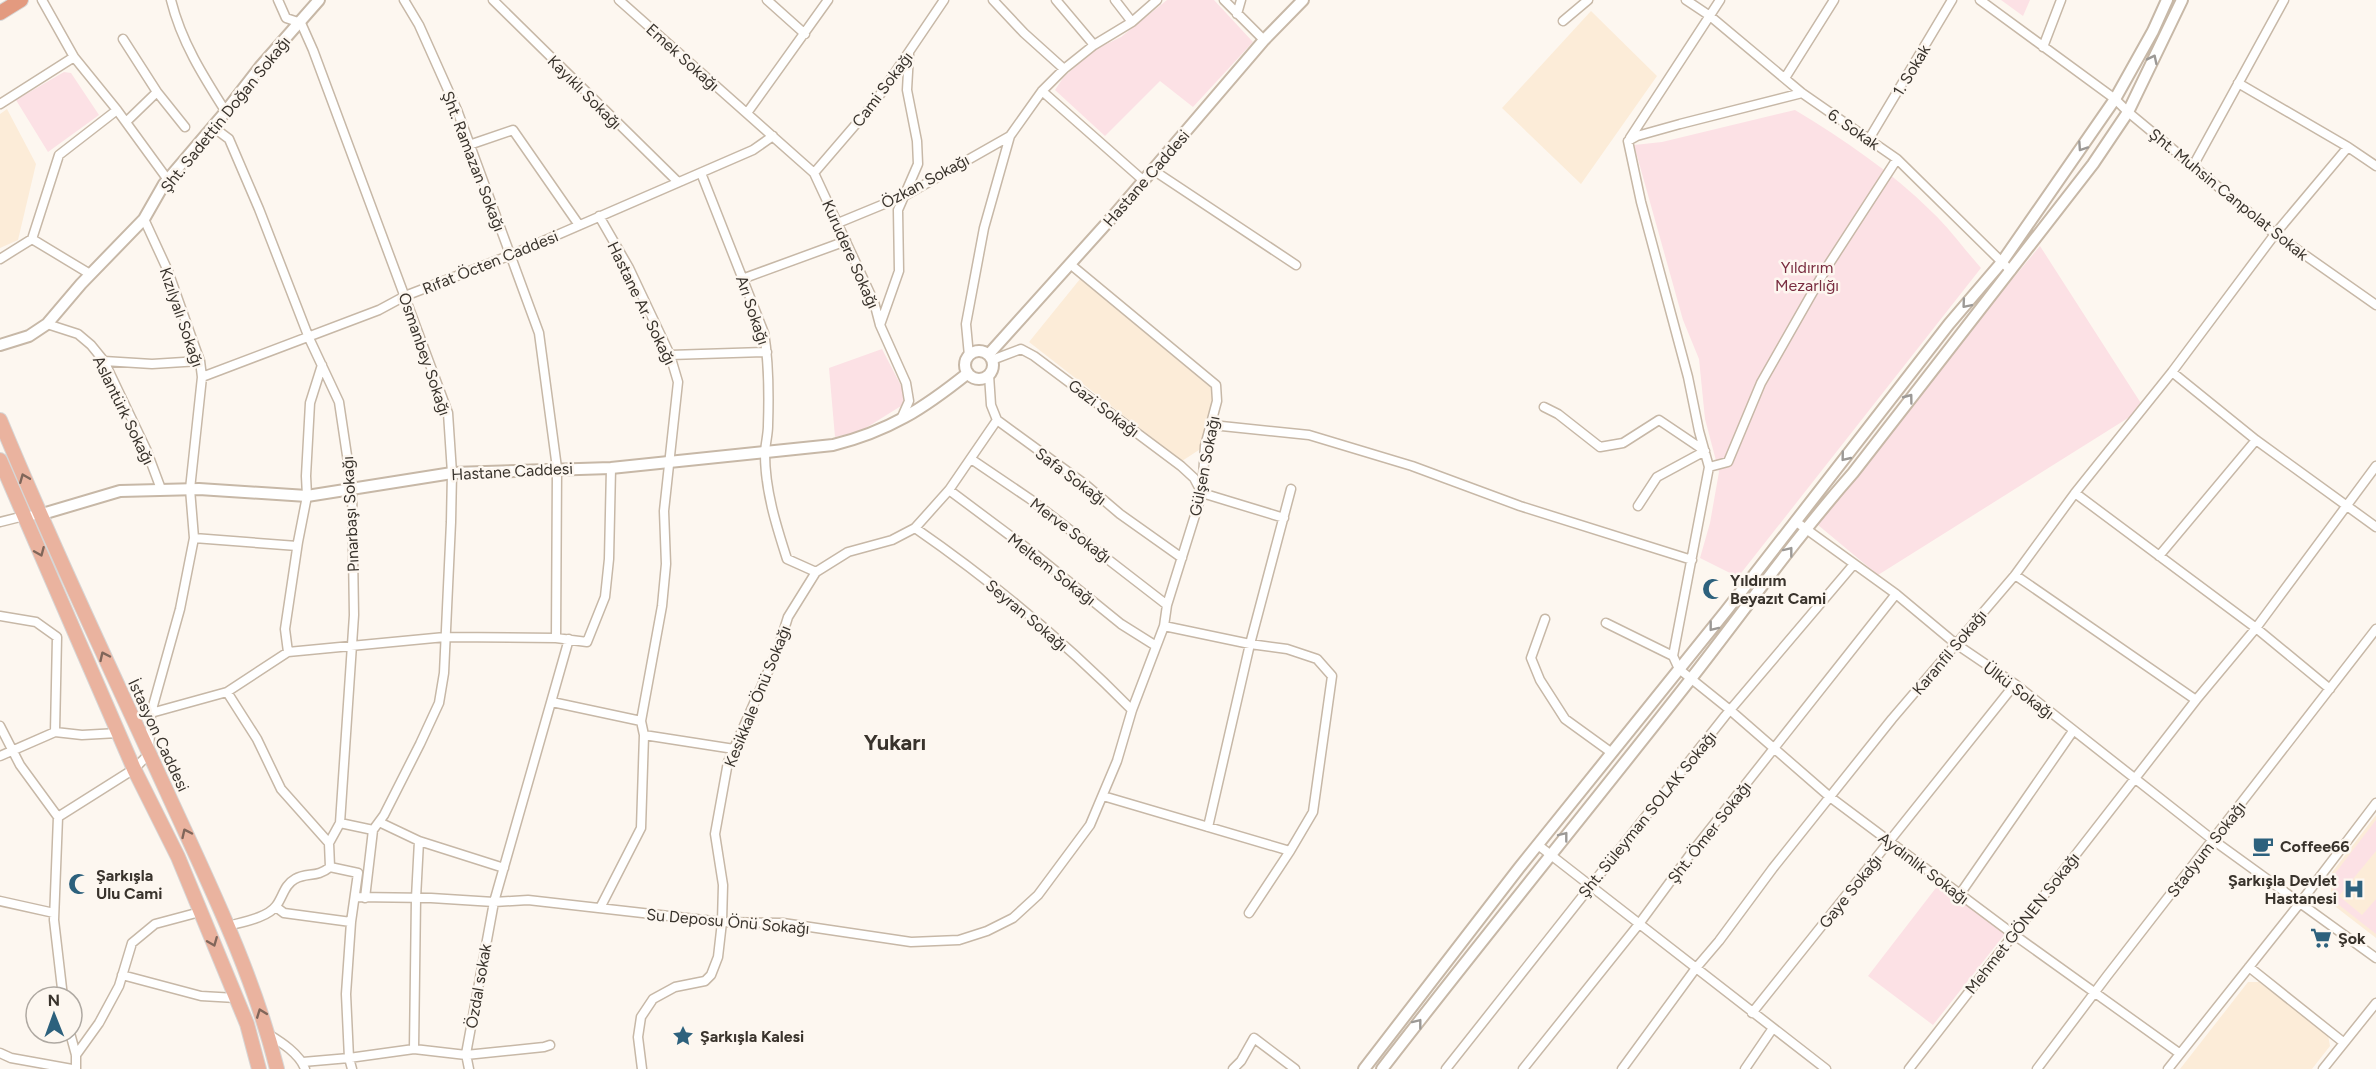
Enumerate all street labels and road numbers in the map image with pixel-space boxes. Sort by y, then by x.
street label: Emek Sokağı [642,20,723,95]
street label: Şht. Sadettin Doğan Sokağı [156,32,294,196]
street label: 1. Sokak [1889,41,1934,99]
street label: Cami Sokağı [848,48,917,131]
street label: Kayıklı Sokağı [544,51,626,133]
street label: Şht. Ramazan Sokağı [438,88,509,234]
street label: 6. Sokak [1824,105,1883,154]
street label: Şht. Muhsin Canpolat Sokak [2145,124,2312,265]
street label: Hastane Caddesi [1099,126,1193,231]
street label: Özkan Sokağı [878,150,972,213]
street label: Kurudere Sokağı [818,197,883,312]
street label: Rıfat Öcten Caddesi [420,227,561,298]
street label: Hastane Ar. Sokağı [603,238,680,368]
street label: Kızılyalı Sokağı [156,265,207,369]
street label: Arı Sokağı [732,273,773,347]
street label: Osmanbey Sokağı [395,290,454,418]
street label: Aslantürk Sokağı [89,353,158,468]
street label: Gazi Sokağı [1065,376,1143,441]
street label: Gülşen Sokağı [1185,414,1224,518]
street label: Safa Sokağı [1031,444,1110,509]
street label: Pınarbaşı Sokağı [338,455,363,572]
street label: Hastane Caddesi [451,459,573,484]
street label: Merve Sokağı [1026,494,1115,567]
street label: Meltem Sokağı [1004,529,1099,610]
street label: Seyran Sokağı [982,576,1072,655]
street label: Karanfil Sokağı [1908,606,1991,699]
street label: Kesikkale Önü Sokağı [720,622,795,770]
street label: Ülkü Sokağı [1980,658,2058,723]
street label: İstasyon Caddesi [124,676,193,795]
street label: Şht. Süleyman SOLAK Sokağı [1574,727,1721,902]
street label: Şht. Ömer Sokağı [1664,778,1755,887]
street label: Stadyum Sokağı [2163,798,2250,901]
street label: Aydınlık Sokağı [1875,828,1972,908]
street label: Mehmet GÖNEN Sokağı [1961,849,2084,998]
street label: Gaye Sokağı [1815,851,1886,932]
street label: Su Deposu Önü Sokağı [646,905,810,938]
street label: Özdal sokak [462,942,495,1030]

